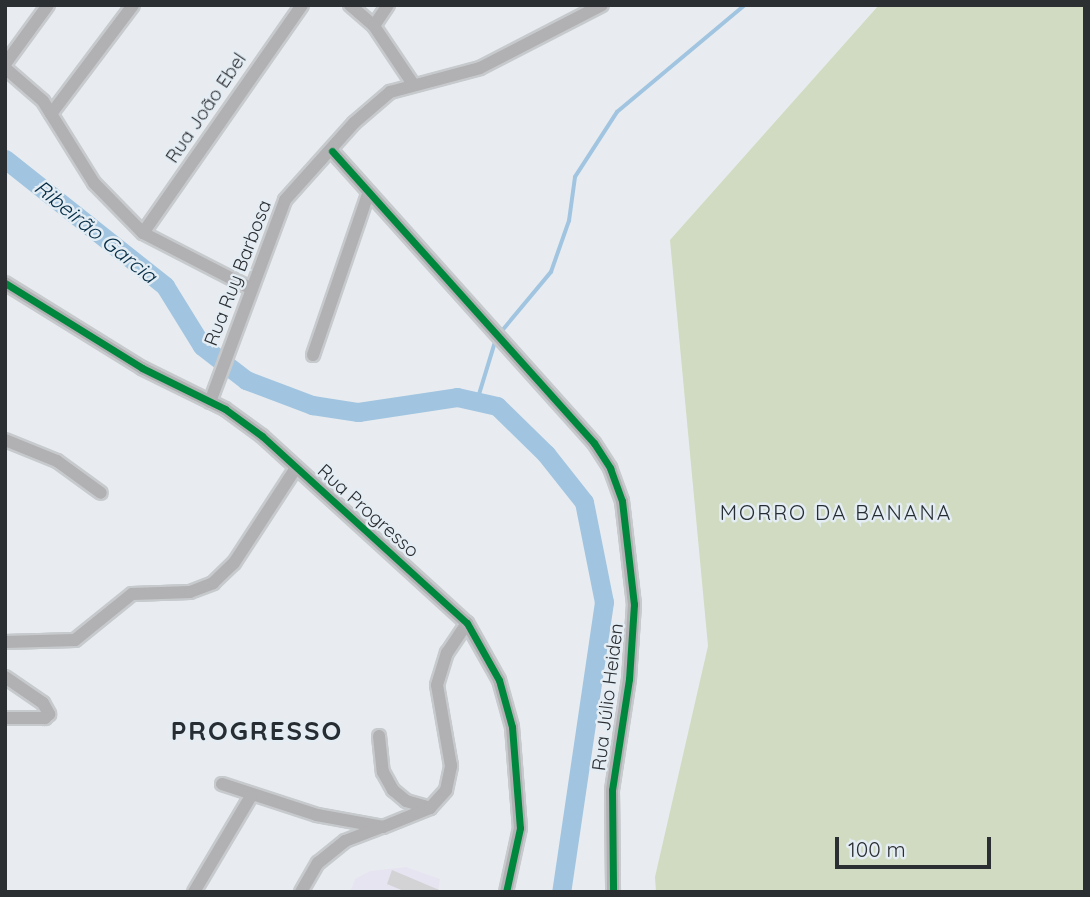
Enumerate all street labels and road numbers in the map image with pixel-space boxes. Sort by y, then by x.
street label: Rua João Ebel [161,49,251,167]
street label: Rua Ruy Barbosa [200,197,276,349]
street label: Rua Progresso [313,460,423,562]
street label: Rua Júlio Heiden [588,622,628,772]

